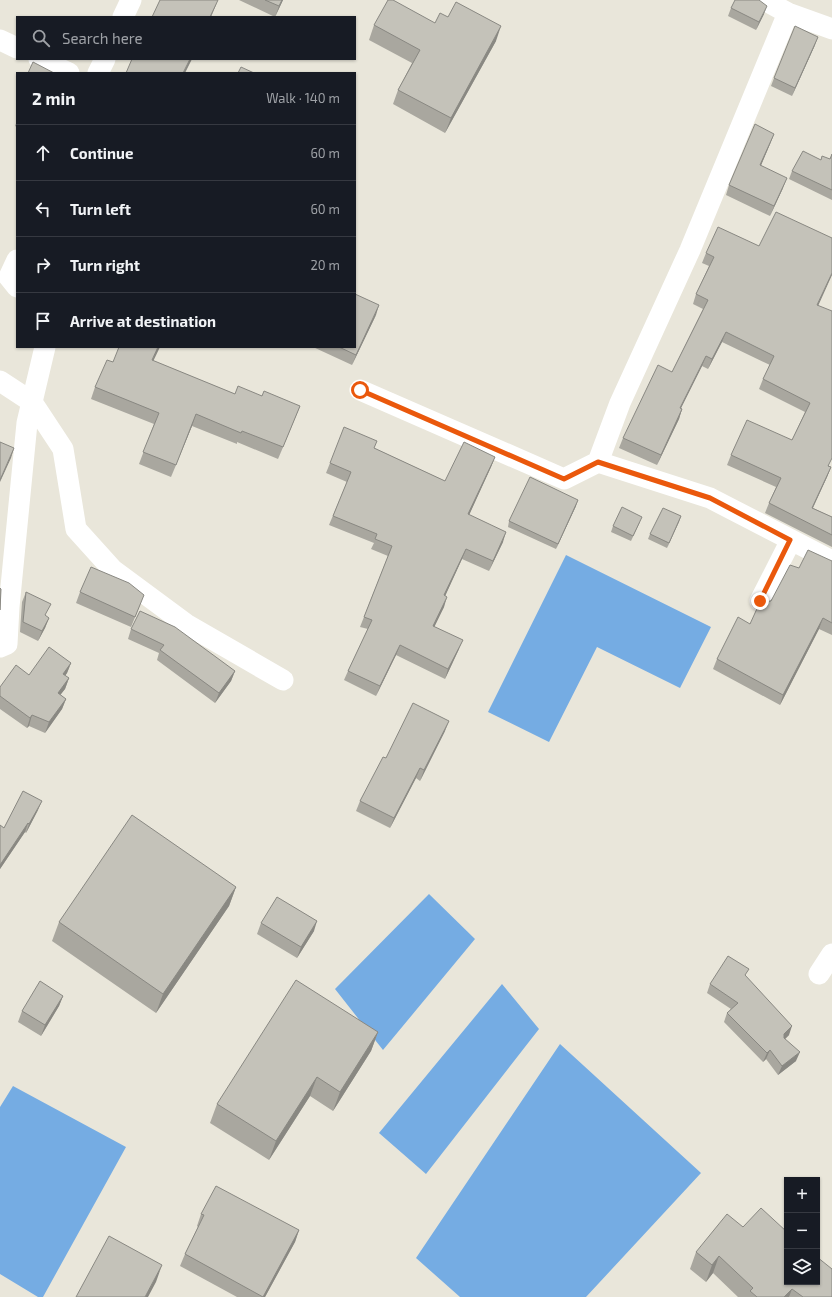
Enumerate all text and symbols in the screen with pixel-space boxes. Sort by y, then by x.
search box [16,16,356,60]
icon: search [30,27,52,49]
text: Search here [62,29,143,47]
text: 2 min [32,88,75,108]
text: Walk · 140 m [266,90,340,106]
icon: ahead [32,142,54,164]
text: Continue [70,144,133,162]
text: 60 m [310,145,340,161]
icon: left [32,198,54,220]
text: Turn left [70,200,131,218]
text: 60 m [310,201,340,217]
icon: right [32,254,54,276]
text: Turn right [70,256,140,274]
text: 20 m [311,257,340,273]
icon: arrive [32,310,54,332]
text: Arrive at destination [70,312,216,330]
route start [351,381,369,399]
route end [751,592,769,610]
map controls [784,1177,820,1285]
button: + [784,1177,820,1213]
button: − [784,1213,820,1249]
button: layers [784,1249,820,1285]

